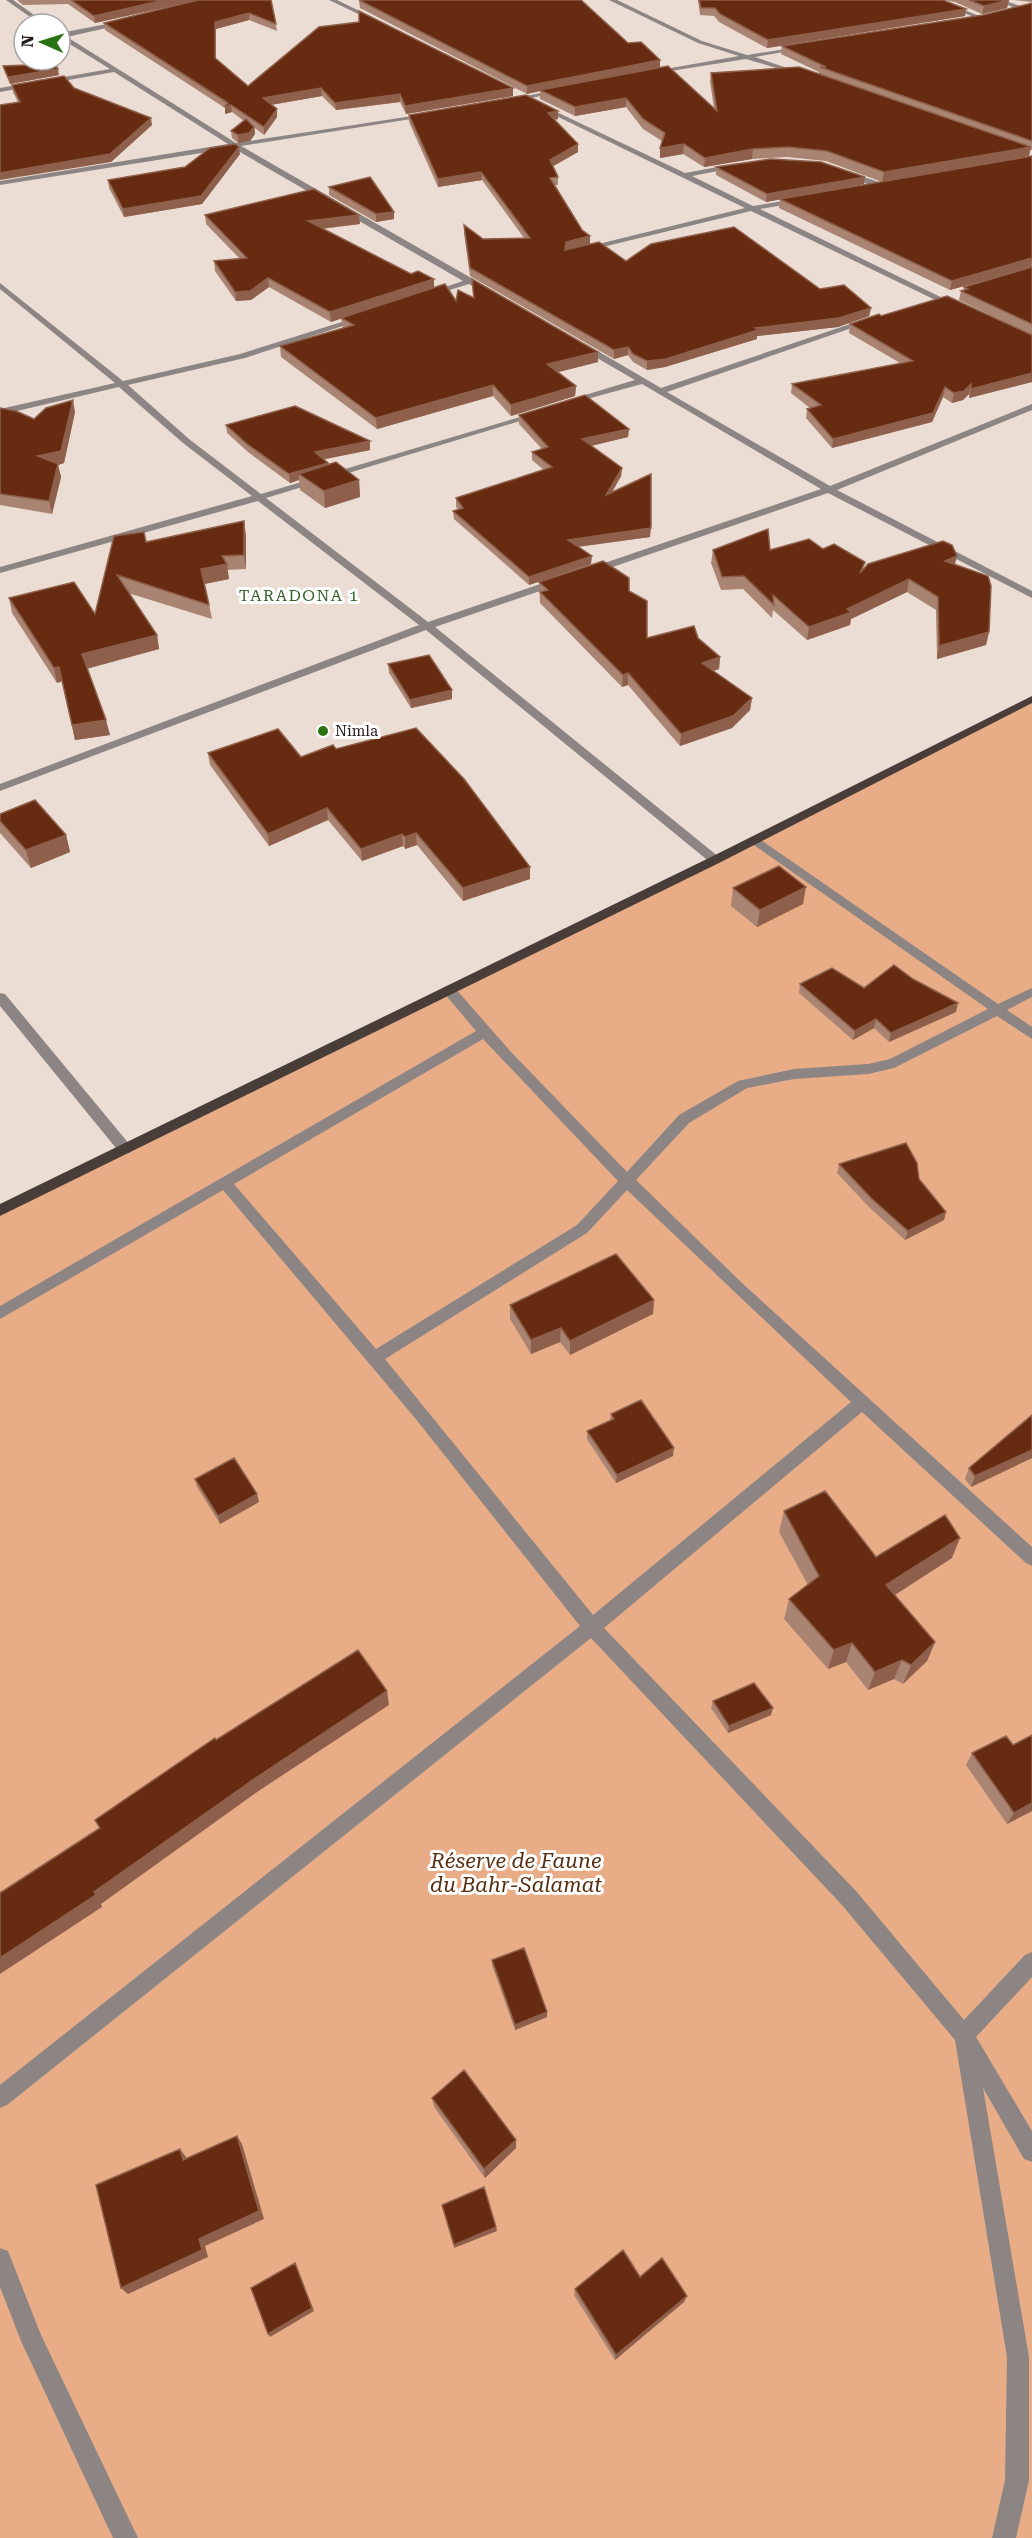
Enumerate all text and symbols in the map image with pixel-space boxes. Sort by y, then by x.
north arrow [12,12,72,72]
text: N [18,35,37,48]
district label: TARADONA 1 [239,586,359,605]
place label: Nimla [335,722,378,740]
marker: Nimla [316,724,330,738]
park label: Réserve de Faune du Bahr-Salamat [429,1849,602,1897]

